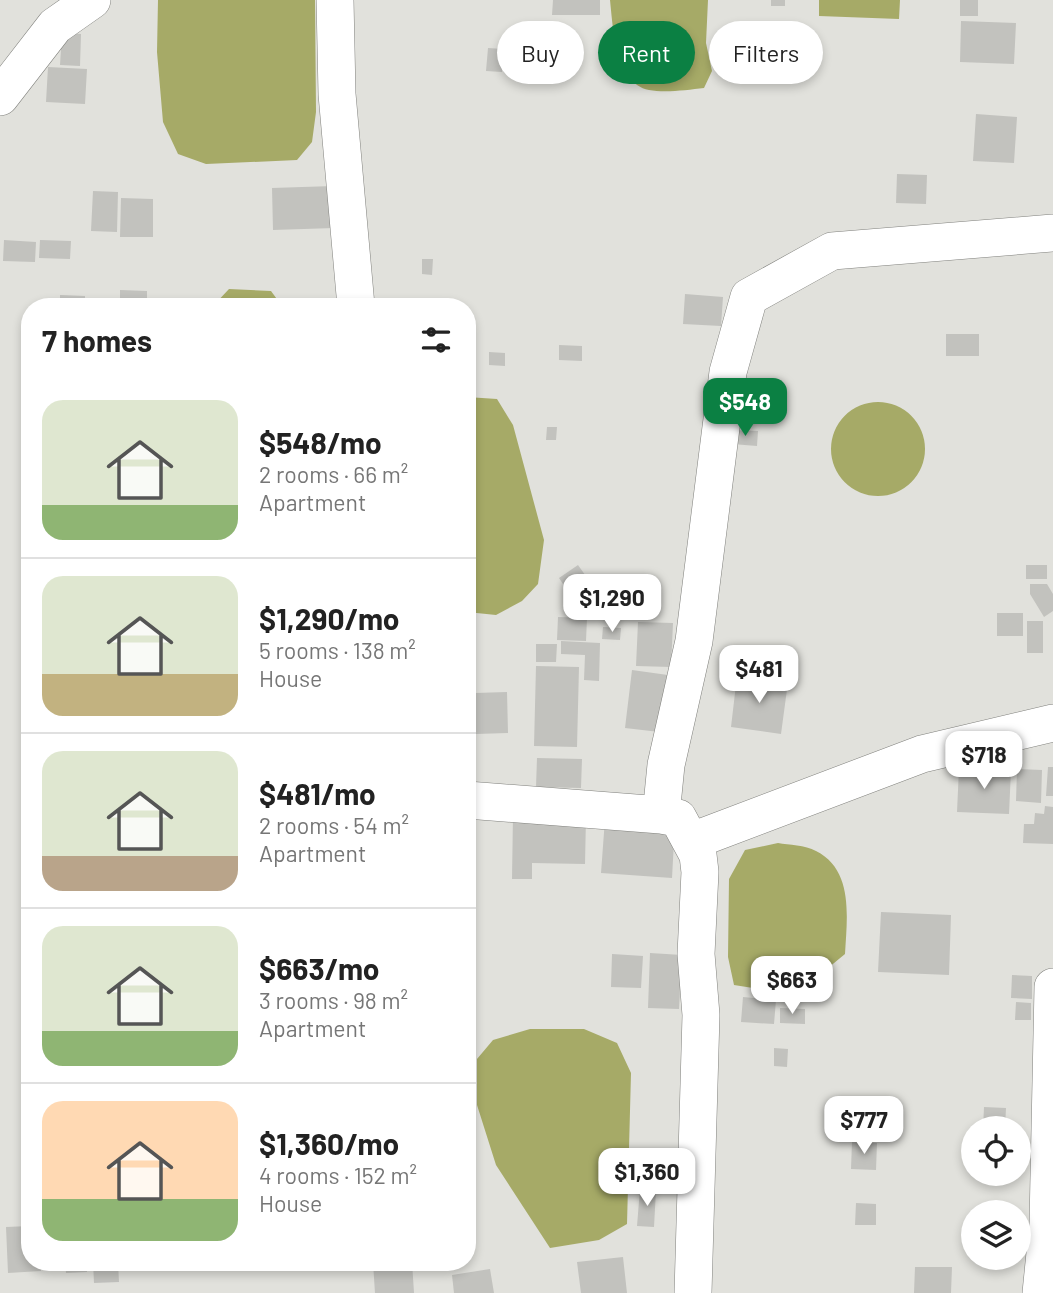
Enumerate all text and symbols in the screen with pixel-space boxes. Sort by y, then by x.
chip: Buy [497,21,584,84]
chip: Rent [598,21,695,84]
chip: Filters [709,21,823,84]
icon: filters [417,321,455,359]
text: 7 homes [42,322,152,358]
pin: $548 [704,378,786,438]
text: $548 [719,387,771,415]
text: $548/mo [259,424,382,460]
icon: home [98,428,182,512]
text: 2 rooms · 66 m² [259,460,408,488]
text: Apartment [259,488,366,516]
pin: $1,290 [555,574,669,634]
text: $1,290 [579,583,645,611]
text: $1,290/mo [259,600,400,636]
icon: home [98,604,182,688]
text: 5 rooms · 138 m² [259,636,416,664]
pin: $481 [718,646,800,705]
text: $481 [735,654,783,682]
text: House [259,664,322,692]
pin: $718 [943,732,1025,791]
text: $718 [961,740,1007,768]
text: $481/mo [259,775,376,811]
icon: home [98,779,182,863]
text: 2 rooms · 54 m² [259,811,409,839]
text: Apartment [259,839,366,867]
text: $663/mo [259,950,380,986]
icon: home [98,954,182,1038]
pin: $663 [751,956,833,1016]
text: $663 [767,965,817,993]
text: 3 rooms · 98 m² [259,986,408,1014]
text: Apartment [259,1014,366,1042]
pin: $777 [823,1096,905,1156]
text: $777 [840,1105,888,1133]
map controls [961,1116,1031,1270]
button: locate [961,1116,1031,1186]
text: $1,360/mo [259,1125,399,1161]
icon: home [98,1129,182,1213]
pin: $1,360 [590,1148,704,1208]
text: $1,360 [614,1157,680,1185]
text: 4 rooms · 152 m² [259,1161,417,1189]
text: House [259,1189,322,1217]
button: layers [961,1200,1031,1270]

